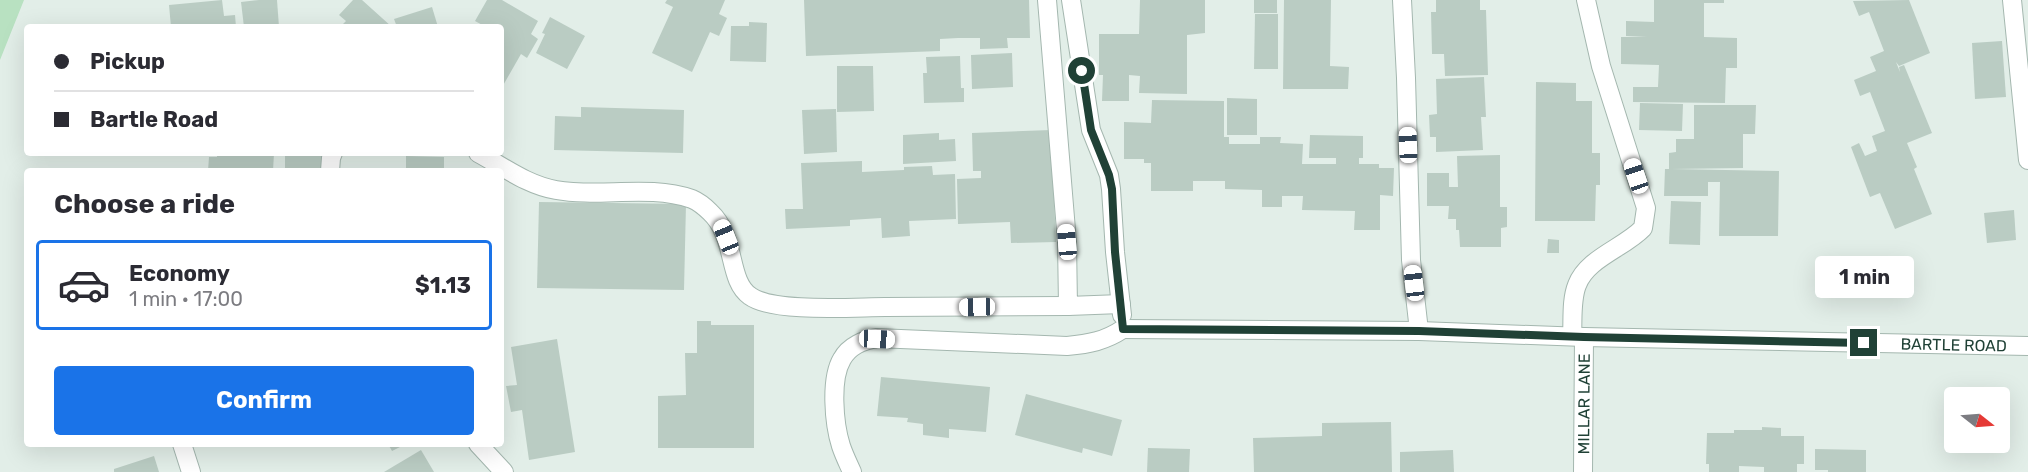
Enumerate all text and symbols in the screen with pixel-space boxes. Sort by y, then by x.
text: Pickup [90,48,165,75]
route start [1068,57,1095,84]
text: Bartle Road [90,106,218,133]
car [1398,127,1418,163]
car [1622,156,1650,196]
text: Choose a ride [54,188,235,220]
car [711,217,741,257]
car [1056,223,1078,261]
callout: 1 min [1814,256,1914,298]
icon: car [57,258,111,312]
text: Economy [129,260,230,287]
car [1403,264,1425,302]
text: 1 min [1839,265,1890,289]
text: $1.13 [415,272,471,299]
text: 1 min · 17:00 [129,287,243,311]
car [959,298,995,316]
car [859,329,895,349]
route end [1850,329,1877,356]
street label: BARTLE ROAD [1900,334,2007,355]
street label: MILLAR LANE [1574,354,1593,454]
button: Confirm [54,366,474,435]
north arrow [1944,387,2010,453]
map controls [1944,387,2010,453]

